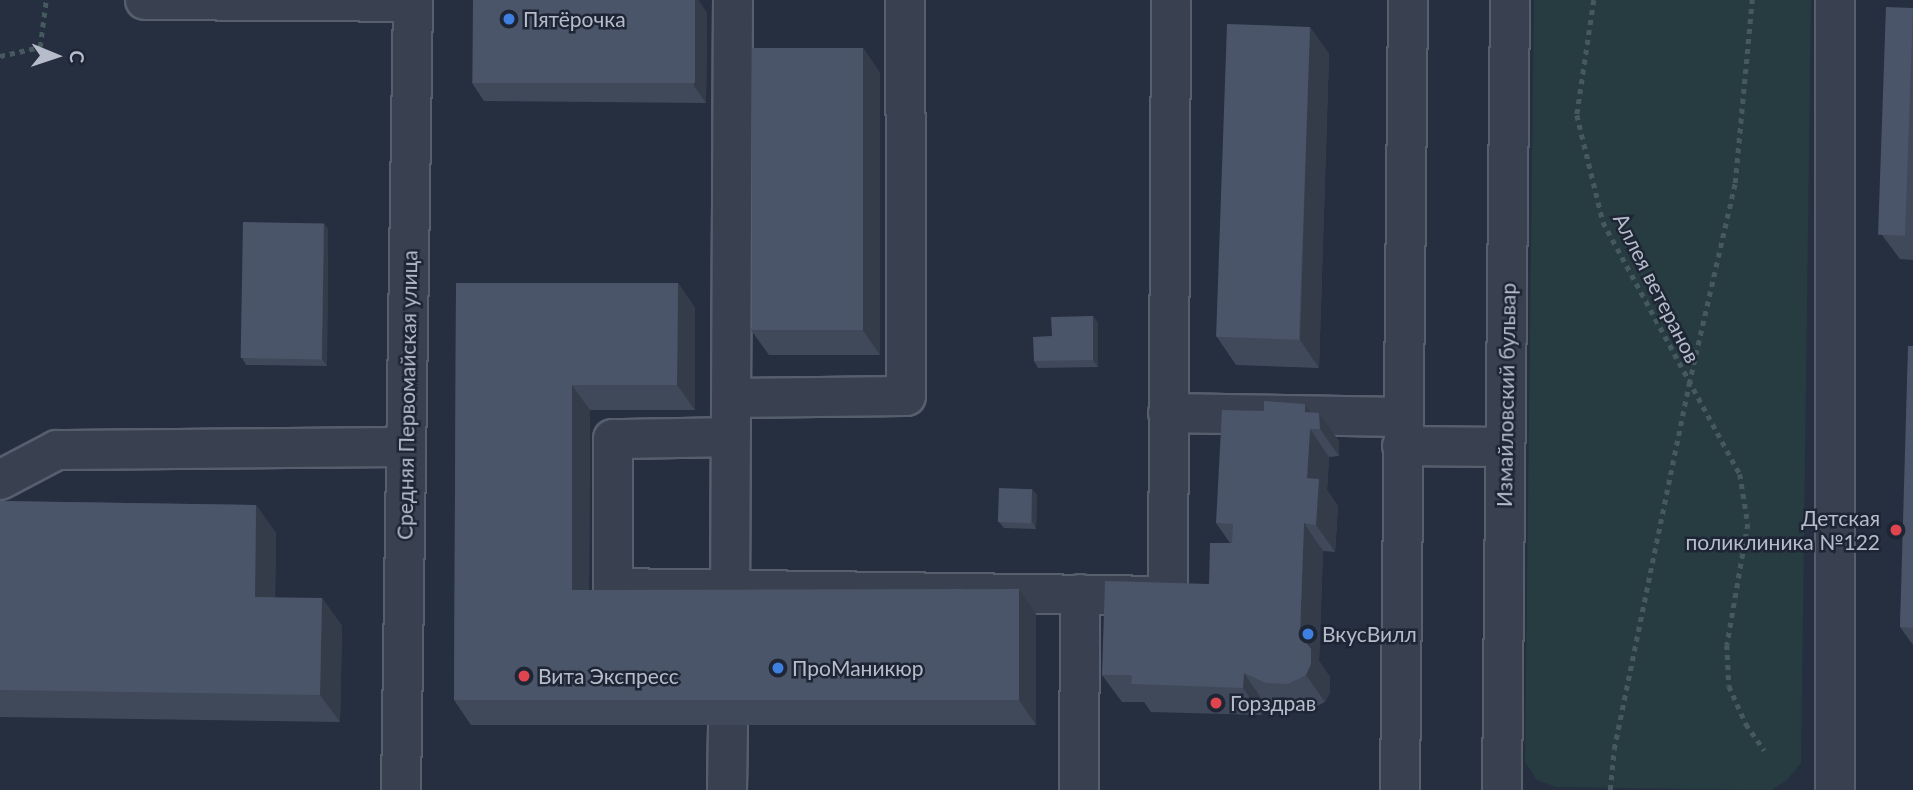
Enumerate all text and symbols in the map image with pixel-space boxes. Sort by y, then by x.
place label: Пятёрочка [523,6,626,32]
marker: Пятёрочка [501,11,517,27]
north arrow [21,21,91,91]
text: С [66,50,89,63]
street label: Аллея ветеранов [1608,209,1706,367]
street label: Средняя Первомайская улица [392,250,422,540]
street label: Измайловский бульвар [1491,283,1521,507]
place label: Детская поликлиника №122 [1686,505,1880,555]
marker: Детская поликлиника №122 [1886,520,1906,540]
place label: ВкусВилл [1322,621,1417,647]
marker: ВкусВилл [1300,626,1316,642]
place label: ПроМаникюр [792,655,924,681]
marker: ПроМаникюр [770,660,786,676]
place label: Вита Экспресс [538,663,679,689]
marker: Вита Экспресс [516,668,532,684]
place label: Горздрав [1230,690,1316,716]
marker: Горздрав [1208,695,1224,711]

